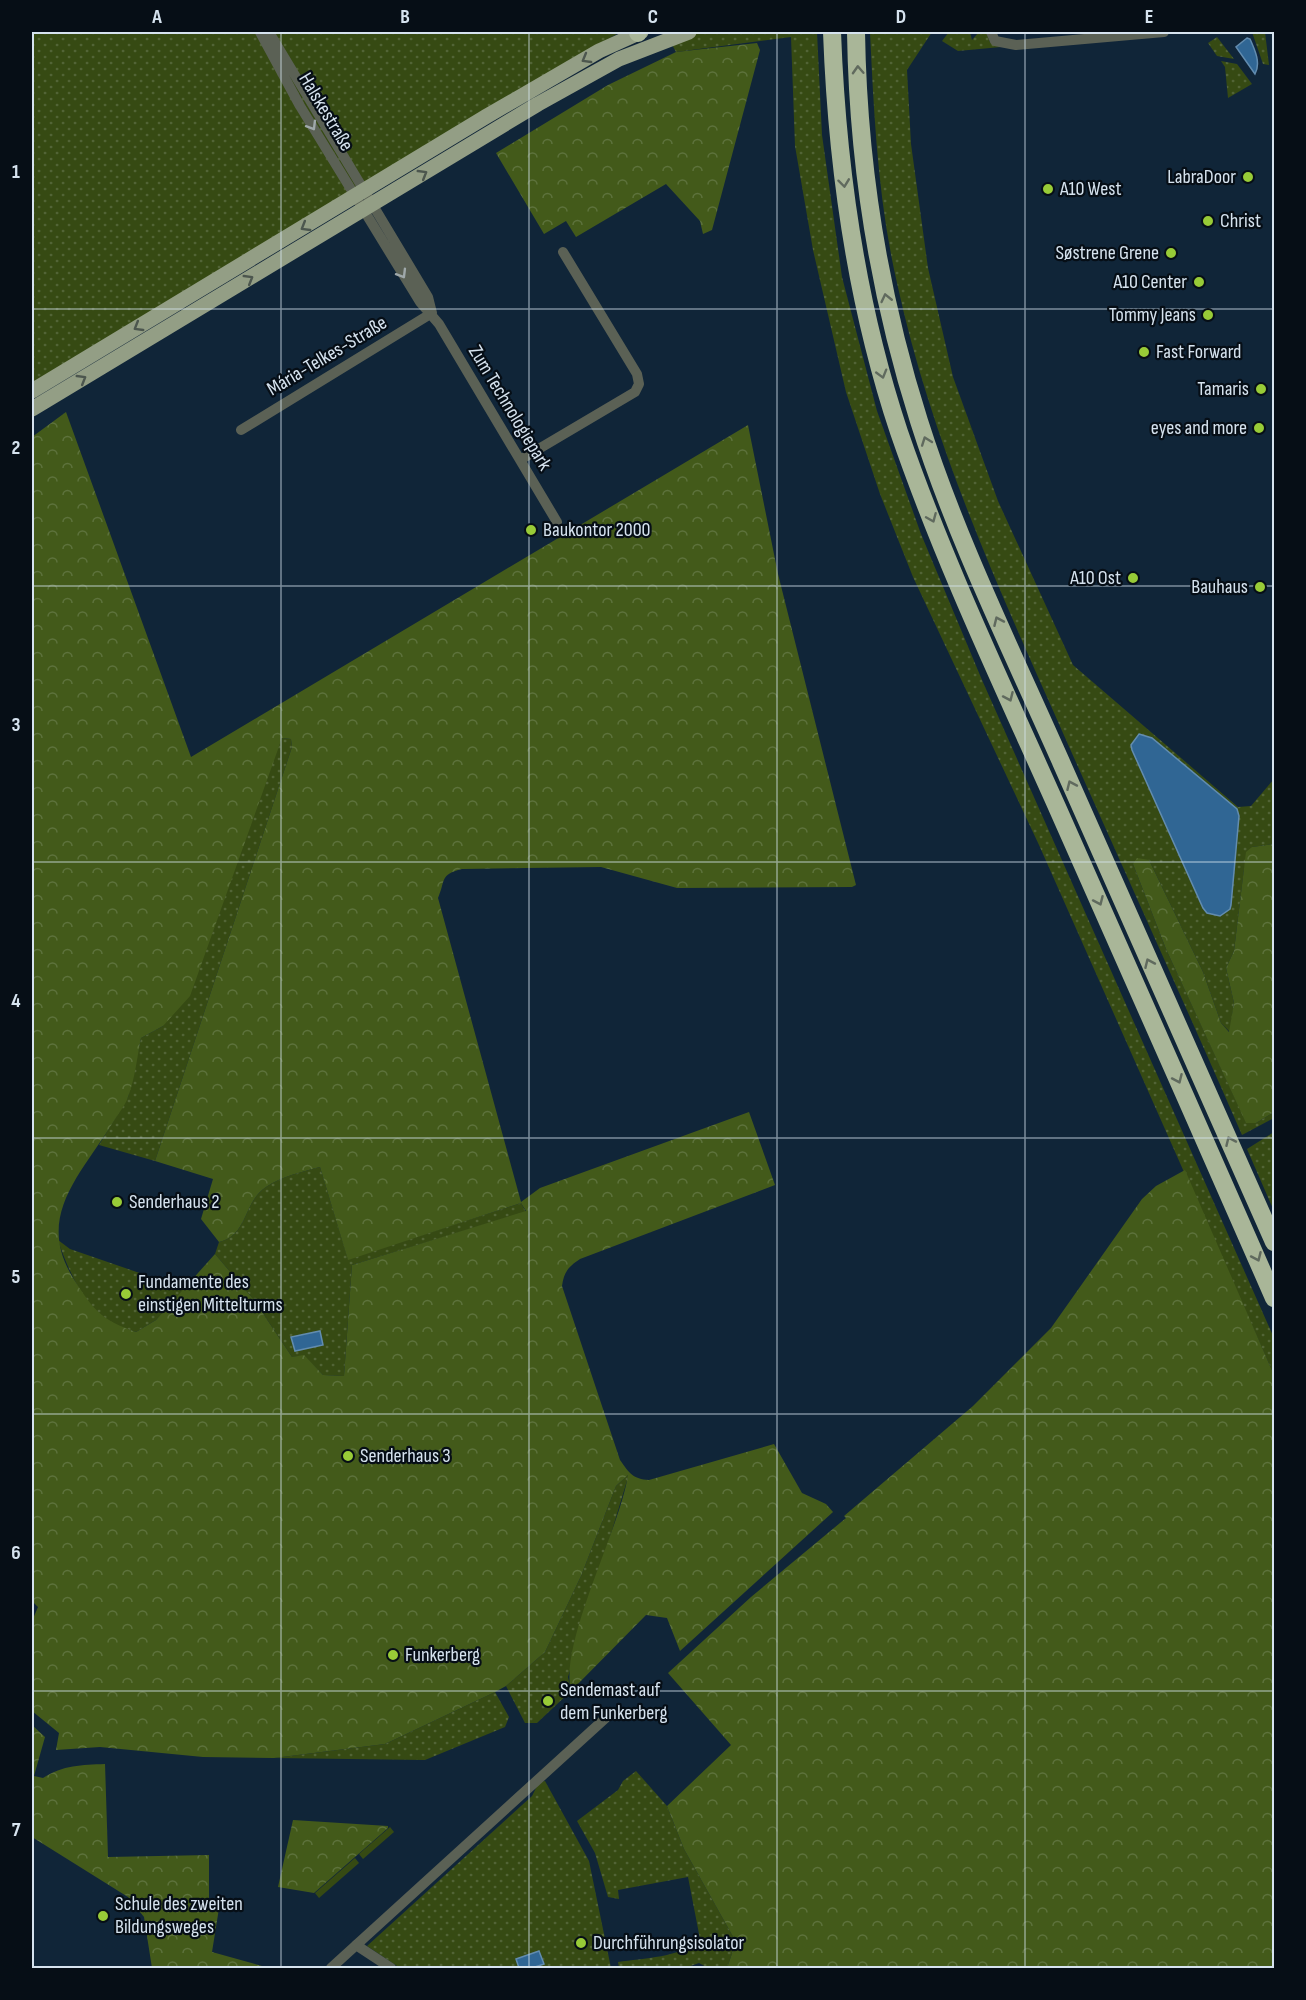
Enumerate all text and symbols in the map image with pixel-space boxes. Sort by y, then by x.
text: A [151,5,162,29]
text: B [400,5,410,29]
text: C [648,5,658,29]
text: D [896,5,906,29]
text: E [1145,5,1153,29]
one-way arrow [582,52,592,63]
one-way arrow [851,65,864,74]
street label: Halskestraße [293,69,359,155]
one-way arrow [305,120,317,130]
text: 1 [12,160,20,184]
place label: LabraDoor [1167,165,1236,189]
one-way arrow [417,169,427,181]
marker: LabraDoor [1241,170,1255,184]
place label: A10 West [1059,177,1122,201]
one-way arrow [837,178,850,187]
marker: A10 West [1041,182,1055,196]
place label: Christ [1220,209,1261,233]
marker: Christ [1201,214,1215,228]
one-way arrow [301,220,311,232]
place label: Søstrene Grene [1056,241,1159,265]
marker: Søstrene Grene [1164,246,1178,260]
one-way arrow [395,268,407,278]
place label: A10 Center [1112,270,1187,294]
one-way arrow [243,274,253,286]
marker: A10 Center [1192,275,1206,289]
one-way arrow [880,293,893,303]
place label: Tommy Jeans [1109,303,1196,327]
marker: Tommy Jeans [1201,308,1215,322]
street label: Mária-Telkes-Straße [263,311,391,401]
one-way arrow [134,320,144,332]
place label: Fast Forward [1156,340,1241,364]
street label: Zum Technologiepark [463,341,557,475]
marker: Fast Forward [1137,345,1151,359]
one-way arrow [875,368,887,379]
one-way arrow [76,374,86,386]
place label: Tamaris [1197,377,1249,401]
marker: Tamaris [1254,382,1268,396]
place label: eyes and more [1151,416,1247,440]
marker: eyes and more [1252,421,1266,435]
text: 2 [12,436,20,460]
one-way arrow [920,436,933,446]
one-way arrow [925,512,937,523]
place label: Baukontor 2000 [543,518,651,542]
marker: Baukontor 2000 [524,523,538,537]
place label: A10 Ost [1069,566,1121,590]
marker: A10 Ost [1126,571,1140,585]
place label: Bauhaus [1191,575,1248,599]
marker: Bauhaus [1253,580,1267,594]
one-way arrow [993,617,1005,628]
one-way arrow [1001,691,1013,702]
text: 3 [12,713,21,737]
one-way arrow [1066,780,1078,791]
one-way arrow [1091,894,1103,905]
one-way arrow [1145,958,1157,969]
text: 4 [11,989,21,1013]
one-way arrow [1170,1073,1182,1084]
one-way arrow [1225,1136,1237,1147]
place label: Senderhaus 2 [129,1190,220,1214]
marker: Senderhaus 2 [110,1195,124,1209]
one-way arrow [1249,1251,1261,1262]
text: 5 [12,1265,21,1289]
place label: Fundamente des einstigen Mittelturms [138,1270,283,1317]
marker: Fundamente des einstigen Mittelturms [119,1287,133,1301]
place label: Senderhaus 3 [360,1444,451,1468]
marker: Senderhaus 3 [341,1449,355,1463]
text: 6 [11,1541,21,1565]
place label: Funkerberg [405,1643,480,1667]
marker: Funkerberg [386,1648,400,1662]
place label: Sendemast auf dem Funkerberg [560,1678,668,1725]
marker: Sendemast auf dem Funkerberg [541,1694,555,1708]
text: 7 [12,1818,21,1842]
place label: Schule des zweiten Bildungsweges [115,1892,243,1939]
marker: Schule des zweiten Bildungsweges [96,1909,110,1923]
place label: Durchführungsisolator [593,1931,745,1955]
marker: Durchführungsisolator [574,1936,588,1950]

